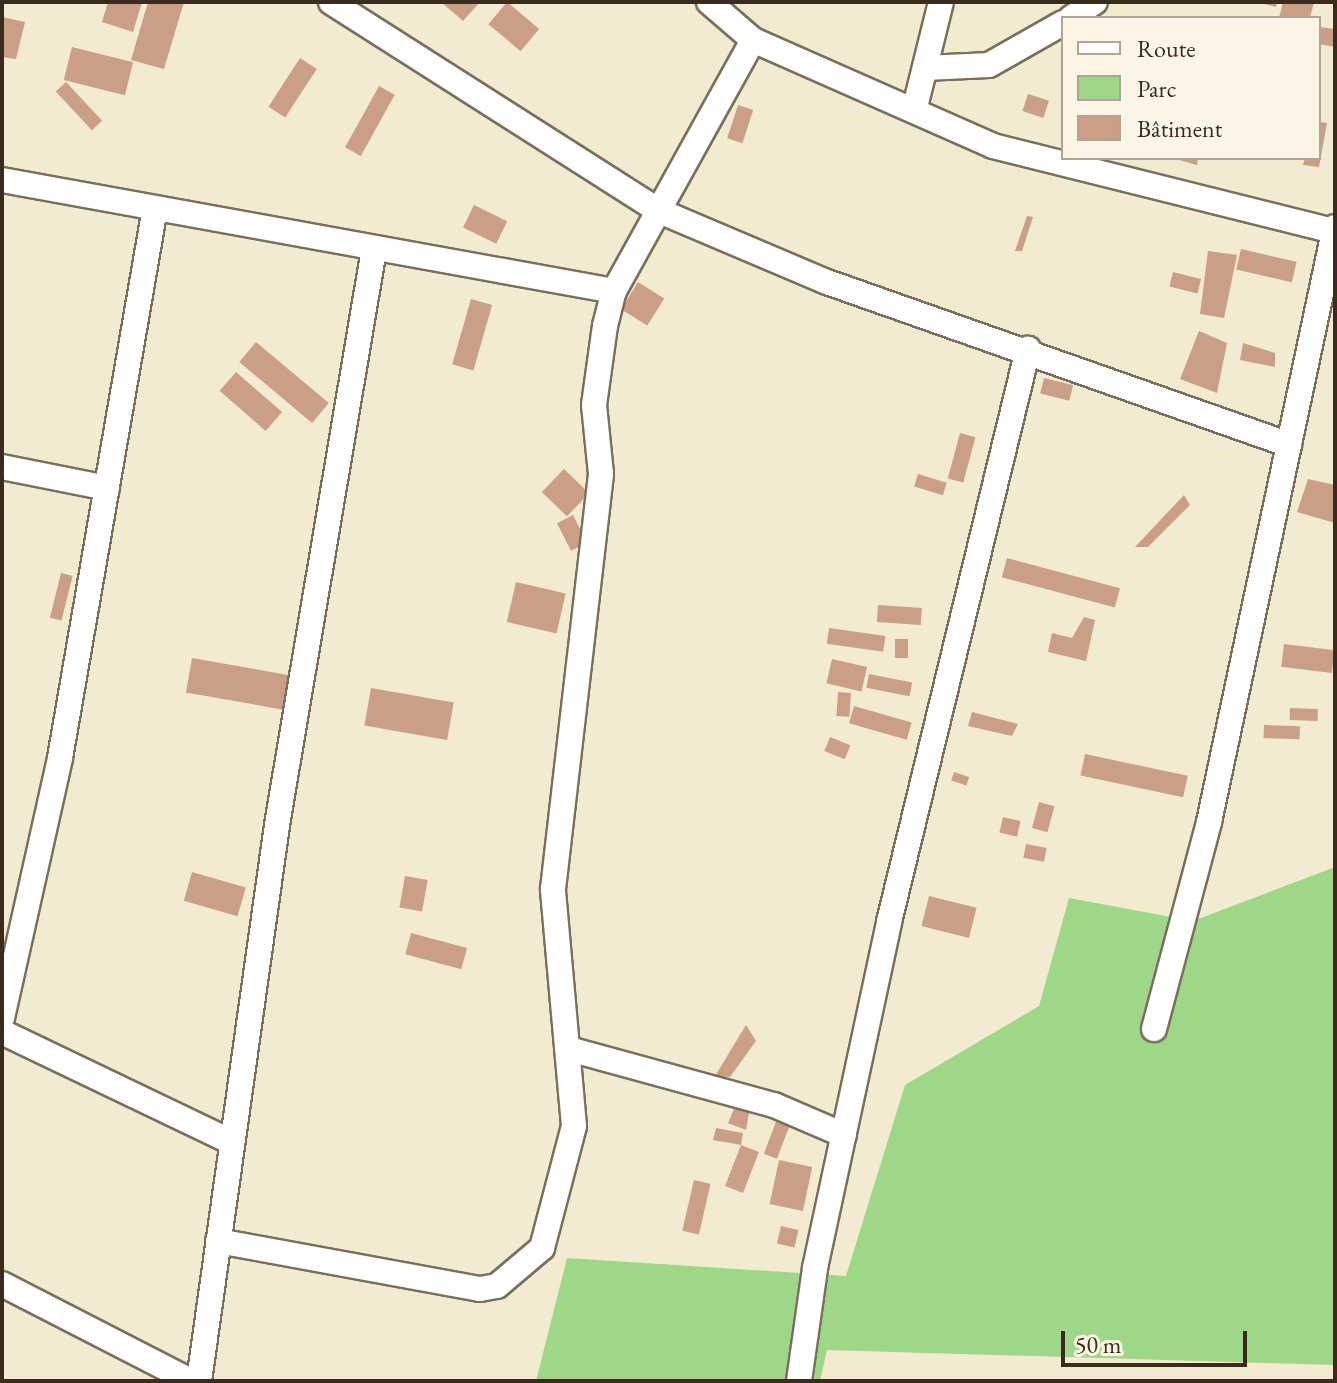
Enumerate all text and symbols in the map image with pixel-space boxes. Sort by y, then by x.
legend [1061,16,1321,160]
text: Route [1137,33,1196,64]
text: Parc [1137,73,1176,104]
text: Bâtiment [1137,113,1222,144]
scale bar [1065,1315,1251,1365]
text: 50 m [1075,1329,1122,1360]

